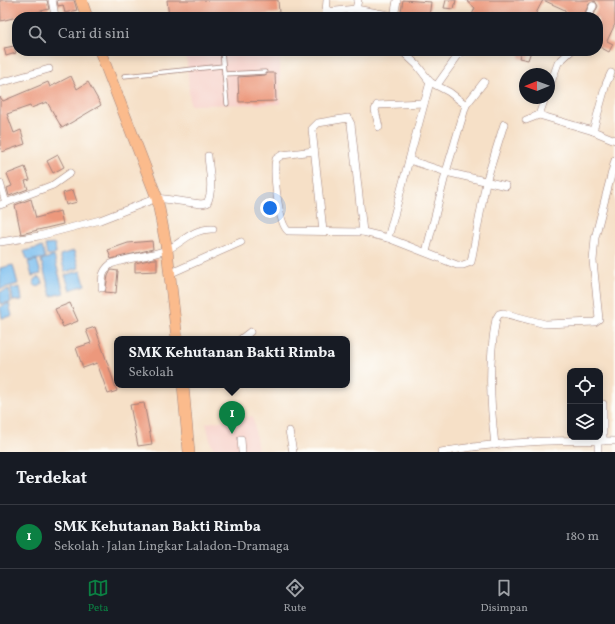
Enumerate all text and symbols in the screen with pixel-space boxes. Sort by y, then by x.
search box [12,12,603,56]
icon: search [26,23,48,45]
text: Cari di sini [58,24,129,45]
north arrow [519,68,555,104]
your location [260,198,280,218]
popup [114,336,350,388]
text: SMK Kehutanan Bakti Rimba [129,343,336,364]
text: Sekolah [129,364,174,382]
map controls [567,368,603,440]
button: locate [567,368,603,404]
pin: 1 [219,401,245,434]
button: layers [567,404,603,440]
text: Terdekat [16,467,87,490]
text: SMK Kehutanan Bakti Rimba [54,517,261,538]
text: 1 [26,528,32,546]
text: 180 m [565,528,599,546]
text: Sekolah · Jalan Lingkar Laladon-Dramaga [54,538,289,556]
tab: Peta [87,577,109,616]
tab: Rute [283,577,306,616]
tab: Disimpan [480,577,528,616]

